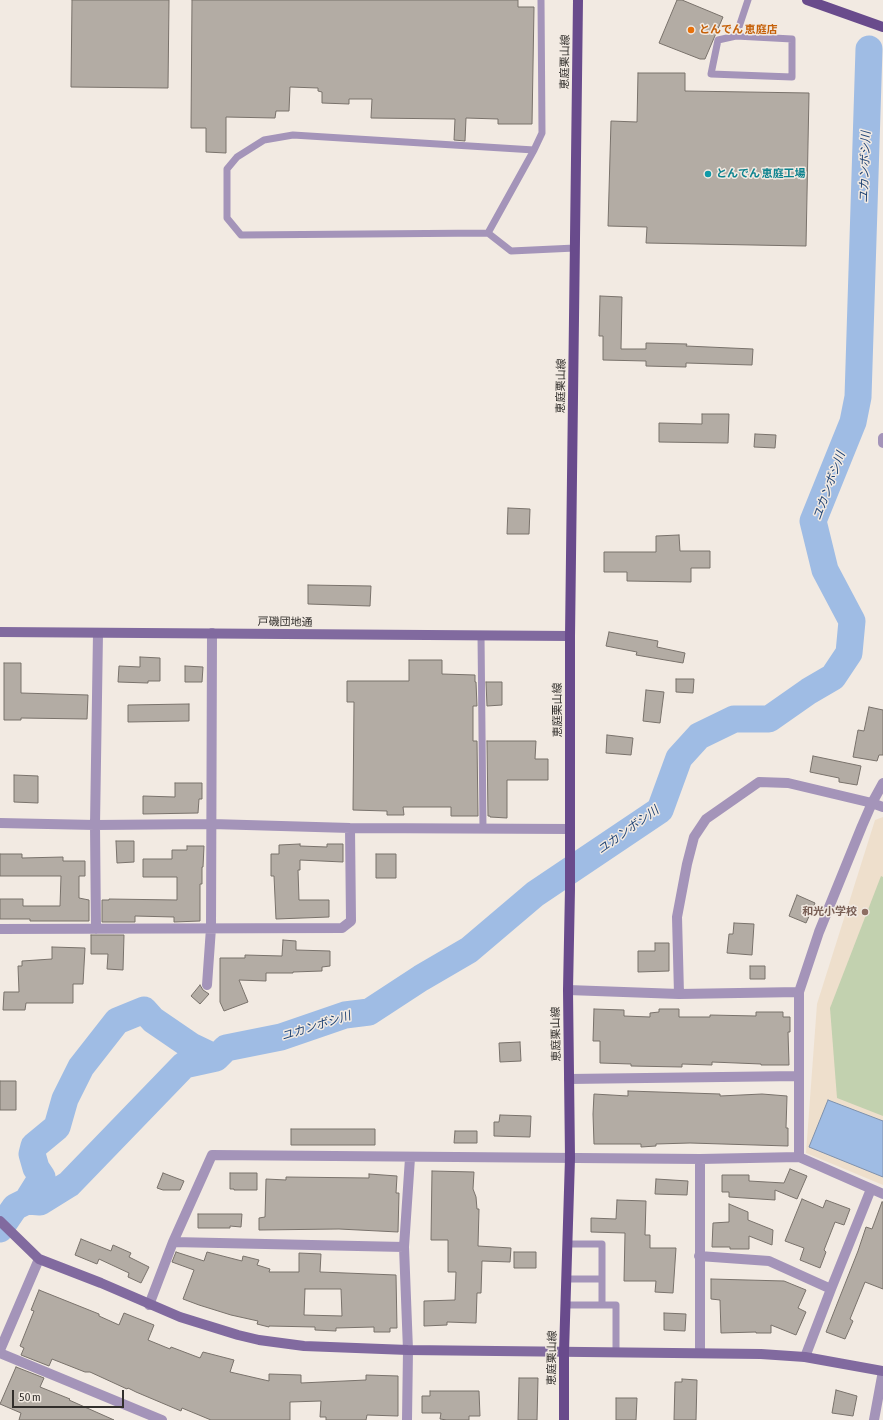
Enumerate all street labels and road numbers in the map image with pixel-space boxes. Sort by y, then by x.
street label: 恵庭栗山線 [558,34,572,90]
street label: 恵庭栗山線 [554,358,568,414]
street label: 戸磯団地通 [257,615,313,629]
street label: 恵庭栗山線 [551,683,565,737]
street label: 恵庭栗山線 [549,1006,563,1062]
street label: 恵庭栗山線 [545,1330,559,1386]

